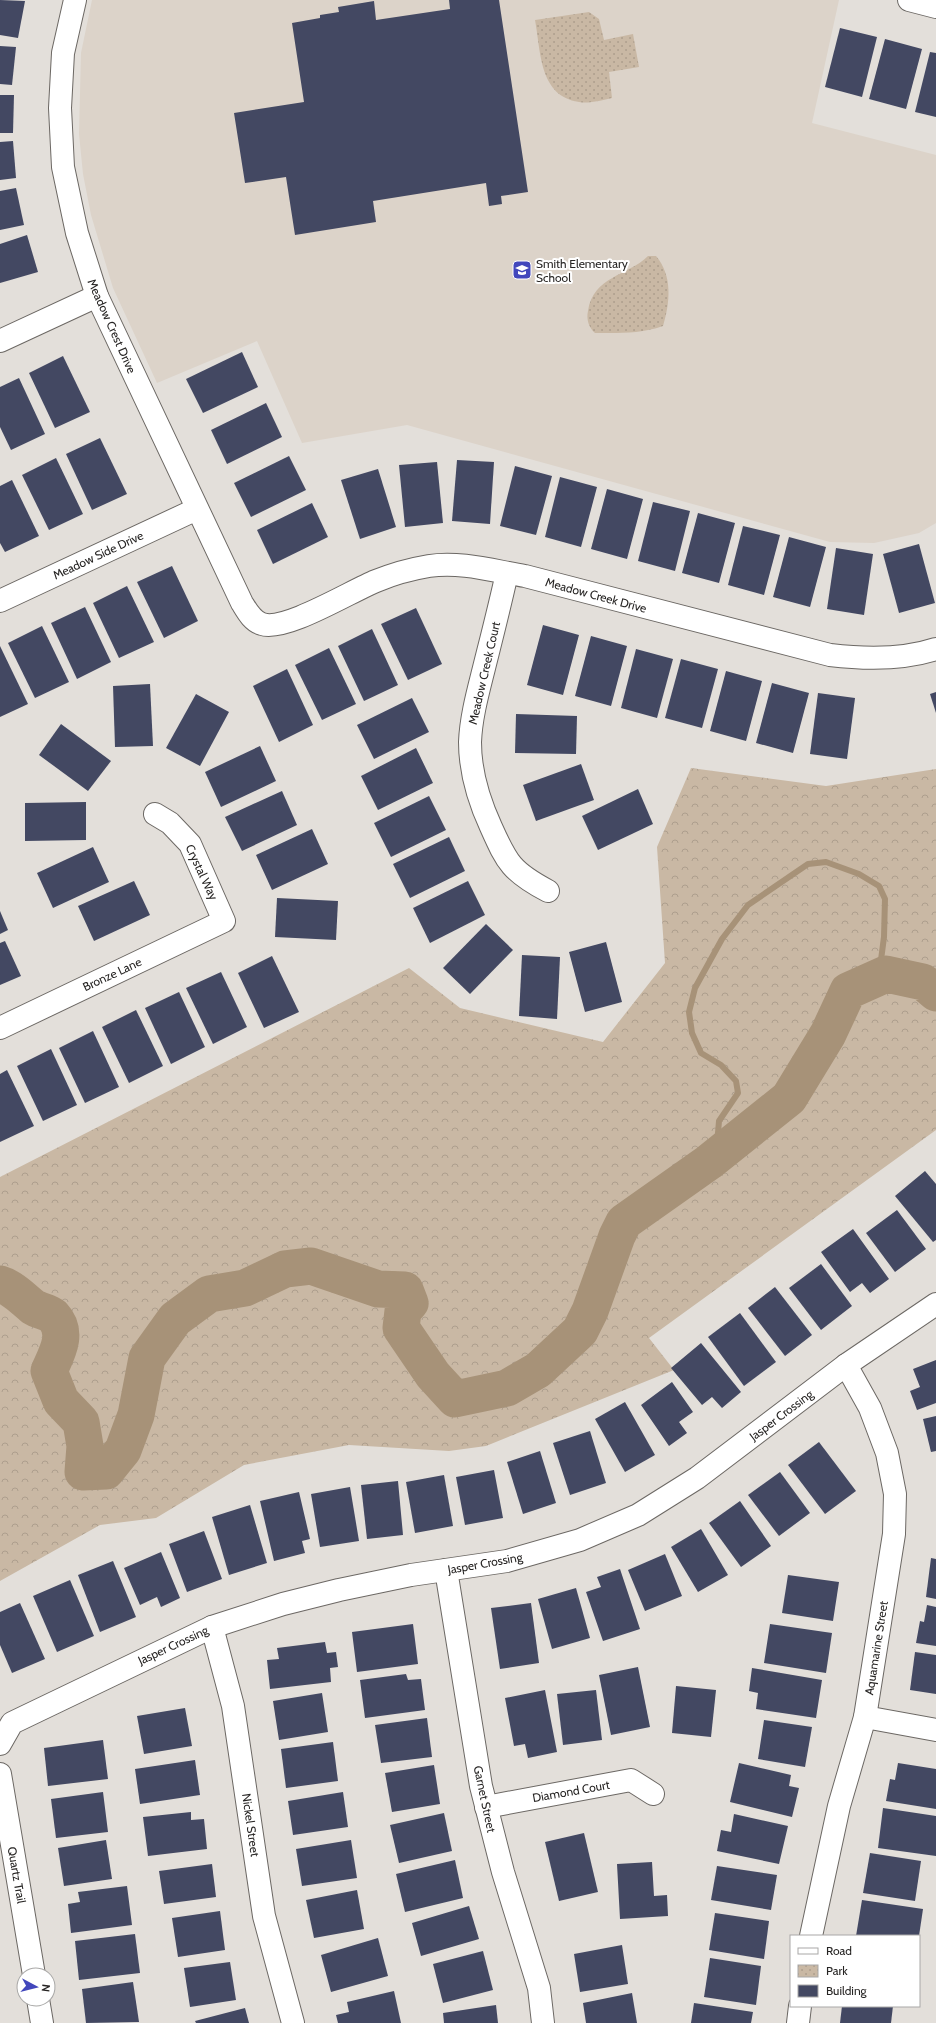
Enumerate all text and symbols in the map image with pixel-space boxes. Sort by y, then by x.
place label: Smith Elementary School [536,256,628,285]
school or university icon: Smith Elementary School [511,259,533,281]
street label: Meadow Crest Drive [84,276,140,376]
street label: Meadow Side Drive [50,527,146,583]
street label: Meadow Creek Drive [544,574,648,616]
street label: Meadow Creek Court [465,620,503,726]
street label: Crystal Way [183,842,221,902]
street label: Bronze Lane [80,954,144,994]
street label: Jasper Crossing [745,1386,817,1444]
street label: Jasper Crossing [445,1549,525,1577]
street label: Aquamarine Street [861,1600,891,1696]
street label: Jasper Crossing [135,1622,211,1668]
street label: Garnet Street [471,1764,499,1834]
street label: Diamond Court [531,1777,611,1805]
street label: Nickel Street [239,1792,263,1858]
street label: Quartz Trail [5,1845,29,1905]
legend [790,1935,920,2007]
text: Road [826,1943,852,1958]
text: Park [826,1963,848,1978]
north arrow [16,1967,56,2007]
text: Building [826,1983,868,1998]
text: N [39,1984,53,1993]

